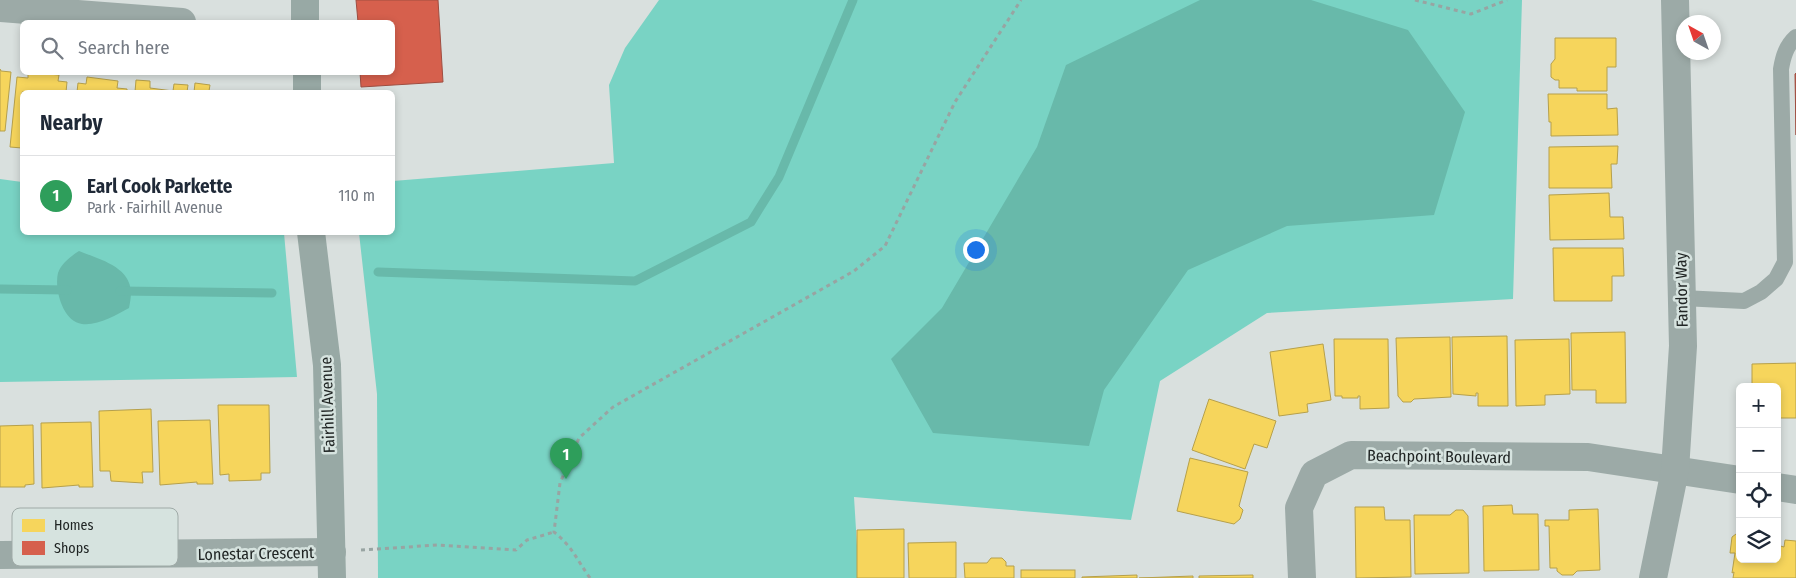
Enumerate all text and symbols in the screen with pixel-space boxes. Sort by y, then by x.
north arrow [1676,15,1721,60]
search box [20,20,395,75]
icon: search [38,34,66,62]
text: Search here [78,36,170,59]
text: Nearby [40,110,102,136]
text: Earl Cook Parkette [87,175,232,198]
text: 1 [53,186,59,205]
text: 110 m [338,186,375,205]
text: Park · Fairhill Avenue [87,198,223,217]
your location [963,237,989,263]
street label: Fandor Way [1671,252,1692,328]
street label: Fairhill Avenue [316,356,339,453]
map controls [1736,383,1781,563]
button: + [1736,383,1781,428]
button: − [1736,428,1781,473]
pin: 1 [550,438,582,479]
street label: Beachpoint Boulevard [1367,446,1511,467]
button: locate [1736,473,1781,518]
legend [12,508,178,566]
text: Homes [54,517,94,534]
button: layers [1736,518,1781,563]
text: Shops [54,540,89,557]
street label: Lonestar Crescent [198,543,315,564]

